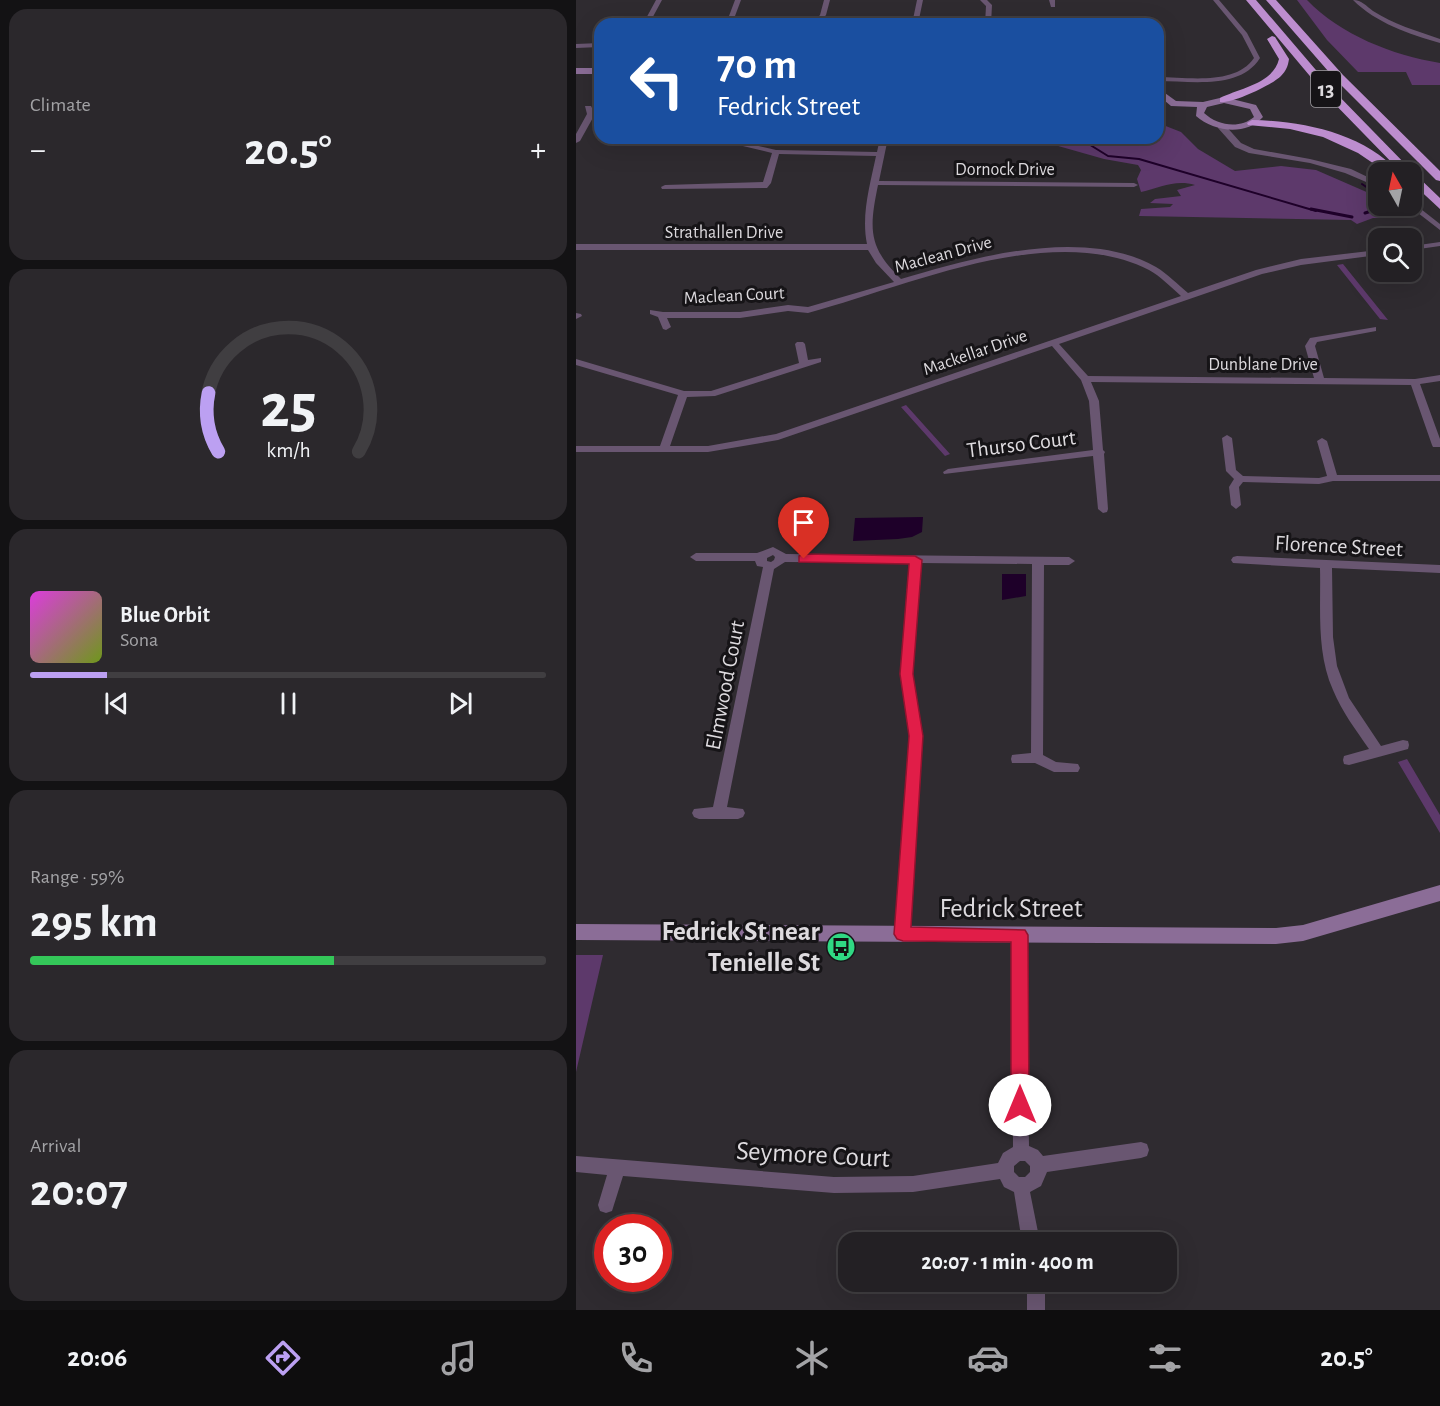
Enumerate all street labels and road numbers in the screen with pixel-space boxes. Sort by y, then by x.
road number: 13 [1311,71,1341,107]
street label: Dornock Drive [955,161,1055,179]
street label: Strathallen Drive [665,224,783,242]
street label: Maclean Drive [893,233,994,277]
street label: Maclean Court [683,284,785,308]
street label: Mackellar Drive [921,327,1030,379]
street label: Dunblane Drive [1208,356,1318,374]
street label: Thurso Court [965,426,1077,462]
street label: Florence Street [1274,532,1404,560]
street label: Elmwood Court [702,619,748,752]
street label: Fedrick Street [939,895,1083,922]
street label: Seymore Court [735,1137,891,1173]

